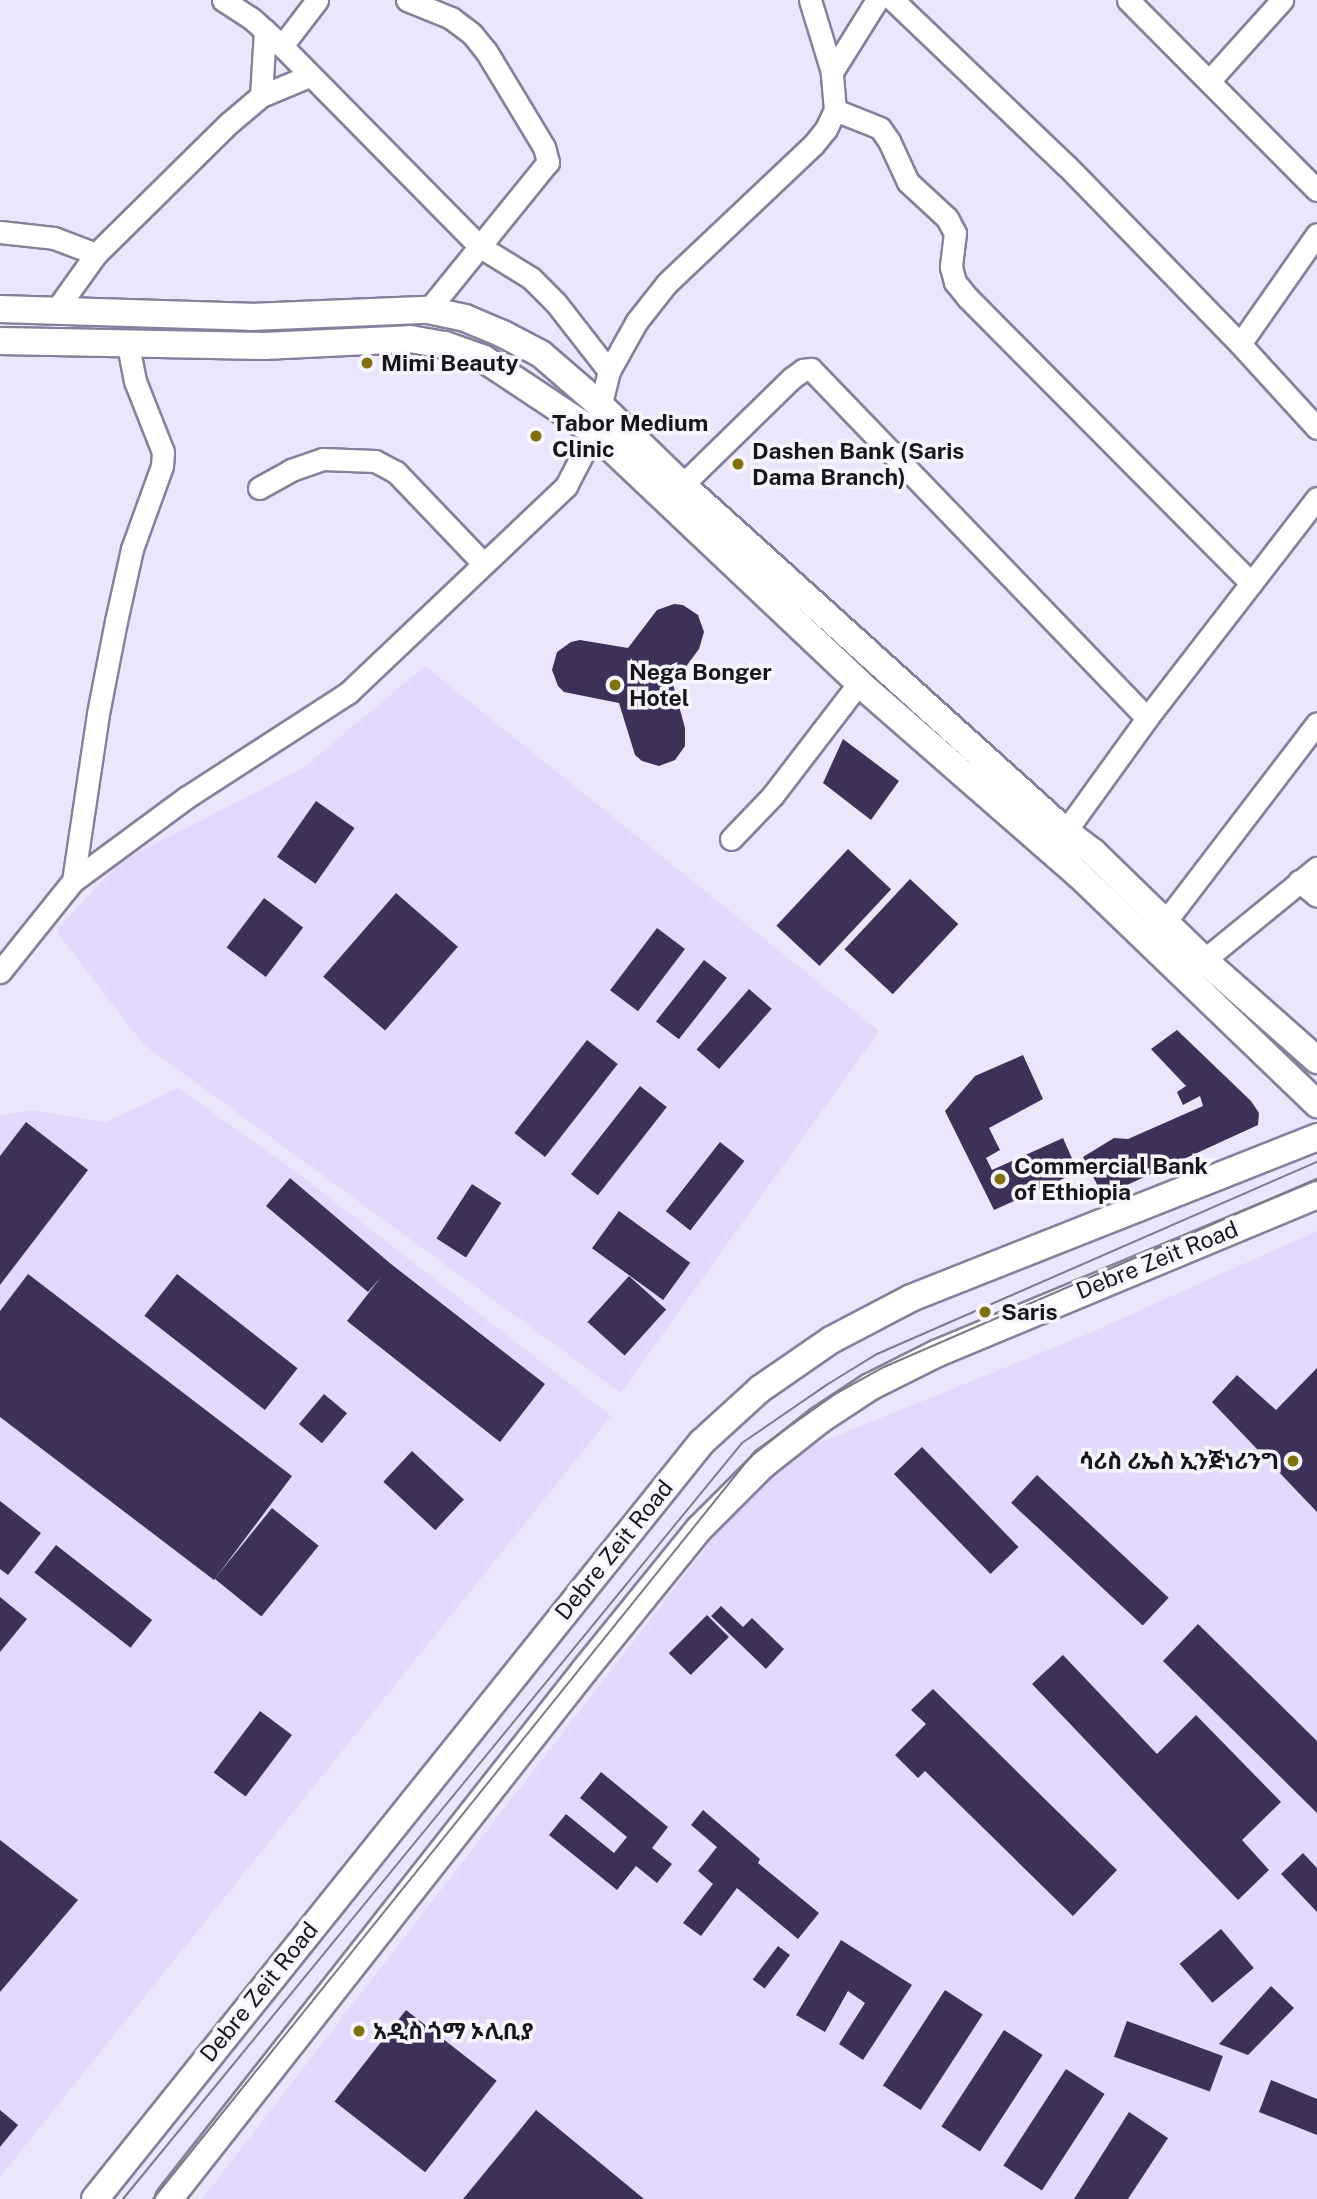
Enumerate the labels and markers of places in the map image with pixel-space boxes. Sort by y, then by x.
place label: Mimi Beauty [381,349,519,377]
marker: Mimi Beauty [359,355,375,371]
place label: Tabor Medium Clinic [552,409,708,463]
marker: Tabor Medium Clinic [526,426,546,446]
place label: Dashen Bank (Saris Dama Branch) [752,437,964,491]
marker: Dashen Bank (Saris Dama Branch) [730,456,746,472]
place label: Nega Bonger Hotel [629,658,772,712]
marker: Nega Bonger Hotel [607,677,623,693]
place label: Commercial Bank of Ethiopia [1014,1152,1208,1206]
marker: Commercial Bank of Ethiopia [992,1171,1008,1187]
place label: Saris [1001,1298,1058,1326]
marker: Saris [975,1302,995,1322]
place label: ሳሪስ ሪኤስ ኢንጅነሪንግ [1079,1447,1279,1475]
marker: ሳሪስ ሪኤስ ኢንጅነሪንግ [1285,1453,1301,1469]
place label: አዲስ ጎማ ኦሊቢያ [373,2017,533,2045]
marker: አዲስ ጎማ ኦሊቢያ [351,2023,367,2039]

